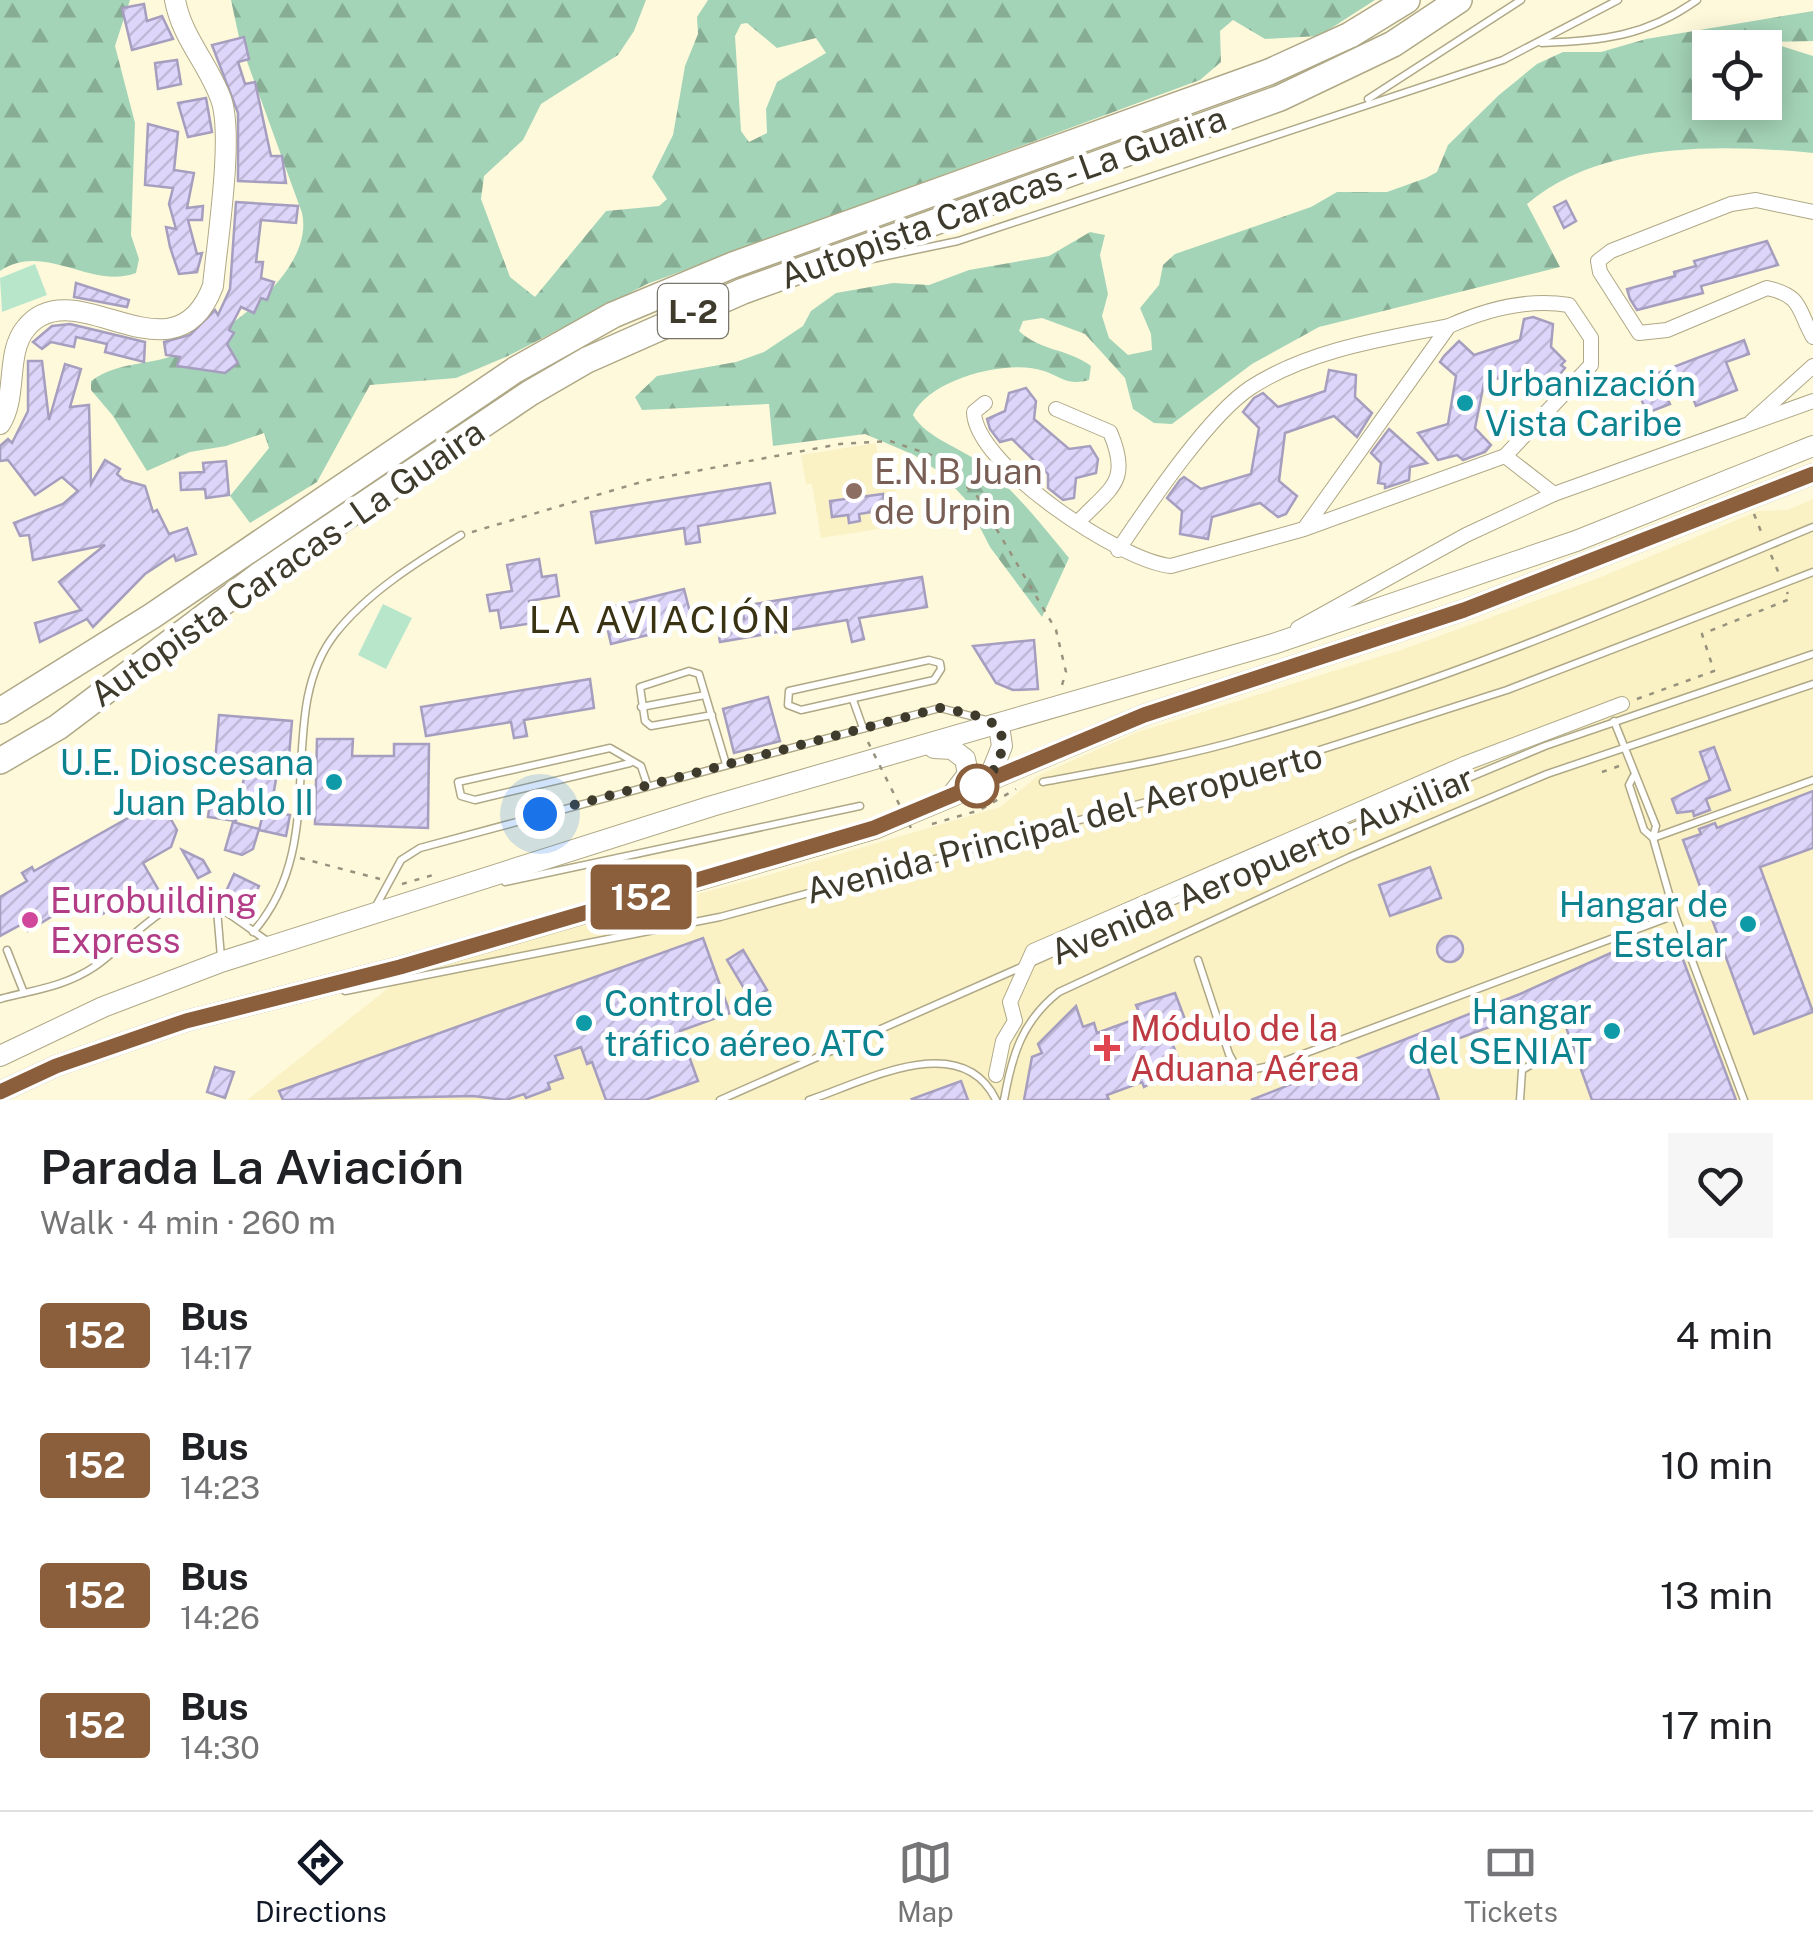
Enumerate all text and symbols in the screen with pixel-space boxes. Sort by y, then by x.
map controls [1692,30,1782,120]
button: locate [1692,30,1782,120]
street label: Autopista Caracas - La Guaira [774,97,1232,297]
road number: L-2 [658,284,728,338]
place label: Urbanización Vista Caribe [1485,363,1696,444]
marker: Urbanización Vista Caribe [1454,392,1476,414]
street label: Autopista Caracas - La Guaira [82,411,492,715]
place label: E.N.B Juan de Urpin [874,451,1043,532]
marker: E.N.B Juan de Urpin [843,480,865,502]
district label: LA AVIACIÓN [529,597,793,642]
street label: Avenida Principal del Aeropuerto [801,734,1327,912]
place label: U.E. Dioscesana Juan Pablo II [59,742,314,823]
street label: Avenida Aeropuerto Auxiliar [1044,757,1480,973]
unlabelled marker [956,765,998,807]
marker: U.E. Dioscesana Juan Pablo II [323,771,345,793]
your location [515,789,565,839]
line badge: 152 [584,864,698,930]
text: 152 [611,877,671,918]
place label: Eurobuilding Express [50,880,257,961]
place label: Hangar de Estelar [1559,884,1728,965]
marker: Eurobuilding Express [19,909,41,931]
marker: Hangar de Estelar [1737,913,1759,935]
place label: Control de tráfico aéreo ATC [604,983,886,1064]
place label: Hangar del SENIAT [1408,991,1592,1072]
place label: Módulo de la Aduana Aérea [1130,1008,1359,1089]
marker: Control de tráfico aéreo ATC [573,1012,595,1034]
marker: Hangar del SENIAT [1601,1020,1623,1042]
marker: Módulo de la Aduana Aérea [1094,1035,1120,1061]
button: heart [1668,1133,1773,1238]
text: Parada La Aviación [40,1138,464,1195]
text: Walk · 4 min · 260 m [40,1204,336,1241]
text: Bus [180,1294,249,1339]
text: 4 min [1675,1313,1773,1358]
text: 152 [65,1315,125,1356]
text: 14:17 [180,1339,253,1376]
text: Bus [180,1424,249,1469]
text: 10 min [1661,1443,1773,1488]
text: 152 [65,1445,125,1486]
text: 14:23 [180,1469,260,1506]
text: Bus [180,1554,249,1599]
text: 13 min [1660,1573,1773,1618]
text: 152 [65,1575,125,1616]
text: 14:26 [180,1599,260,1636]
text: Bus [180,1684,249,1729]
text: 17 min [1661,1703,1773,1748]
text: 152 [65,1705,125,1746]
text: 14:30 [180,1729,260,1766]
tab: Directions [255,1835,387,1928]
tab: Map [897,1835,954,1928]
tab: Tickets [1464,1835,1558,1928]

